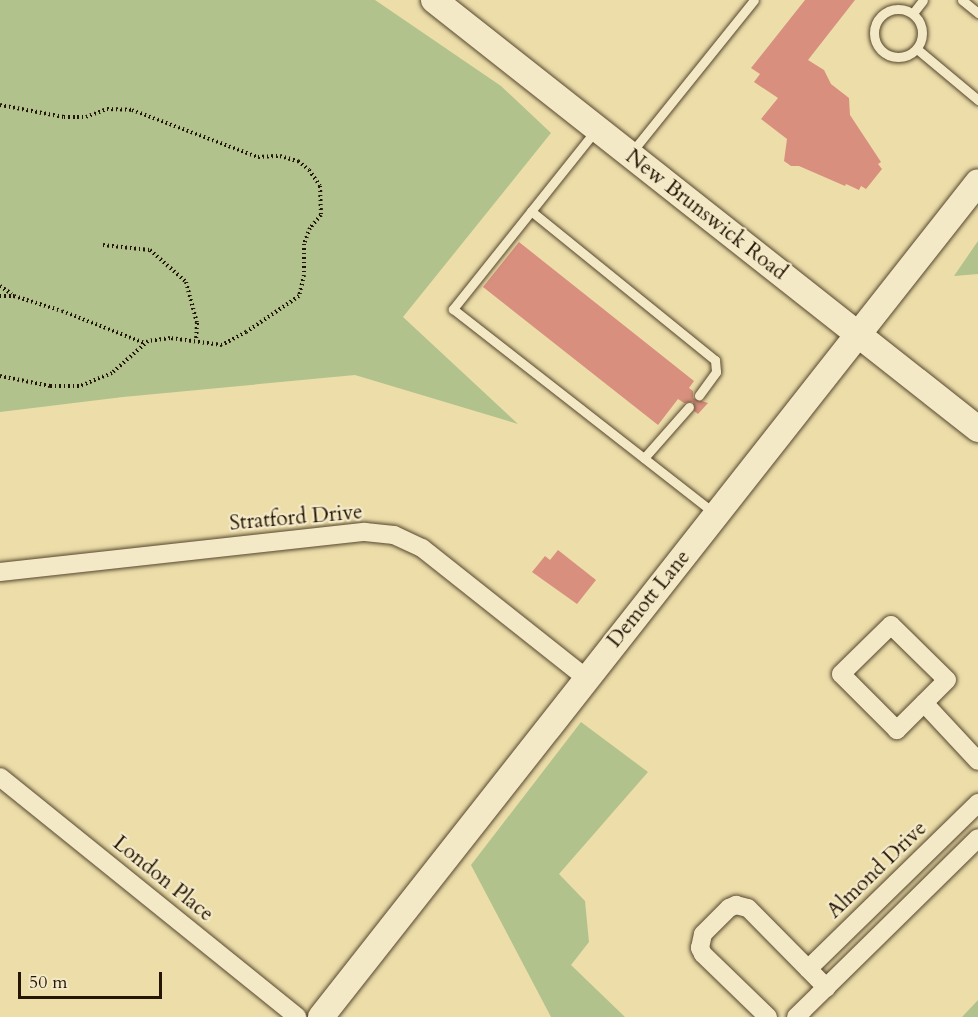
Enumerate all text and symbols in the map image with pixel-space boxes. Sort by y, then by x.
street label: New Brunswick Road [620,144,792,286]
street label: Stratford Drive [228,500,364,536]
street label: Demott Lane [602,545,696,653]
street label: Almond Drive [822,816,932,924]
street label: London Place [108,831,218,927]
scale bar [21,960,165,998]
text: 50 m [29,970,68,995]

